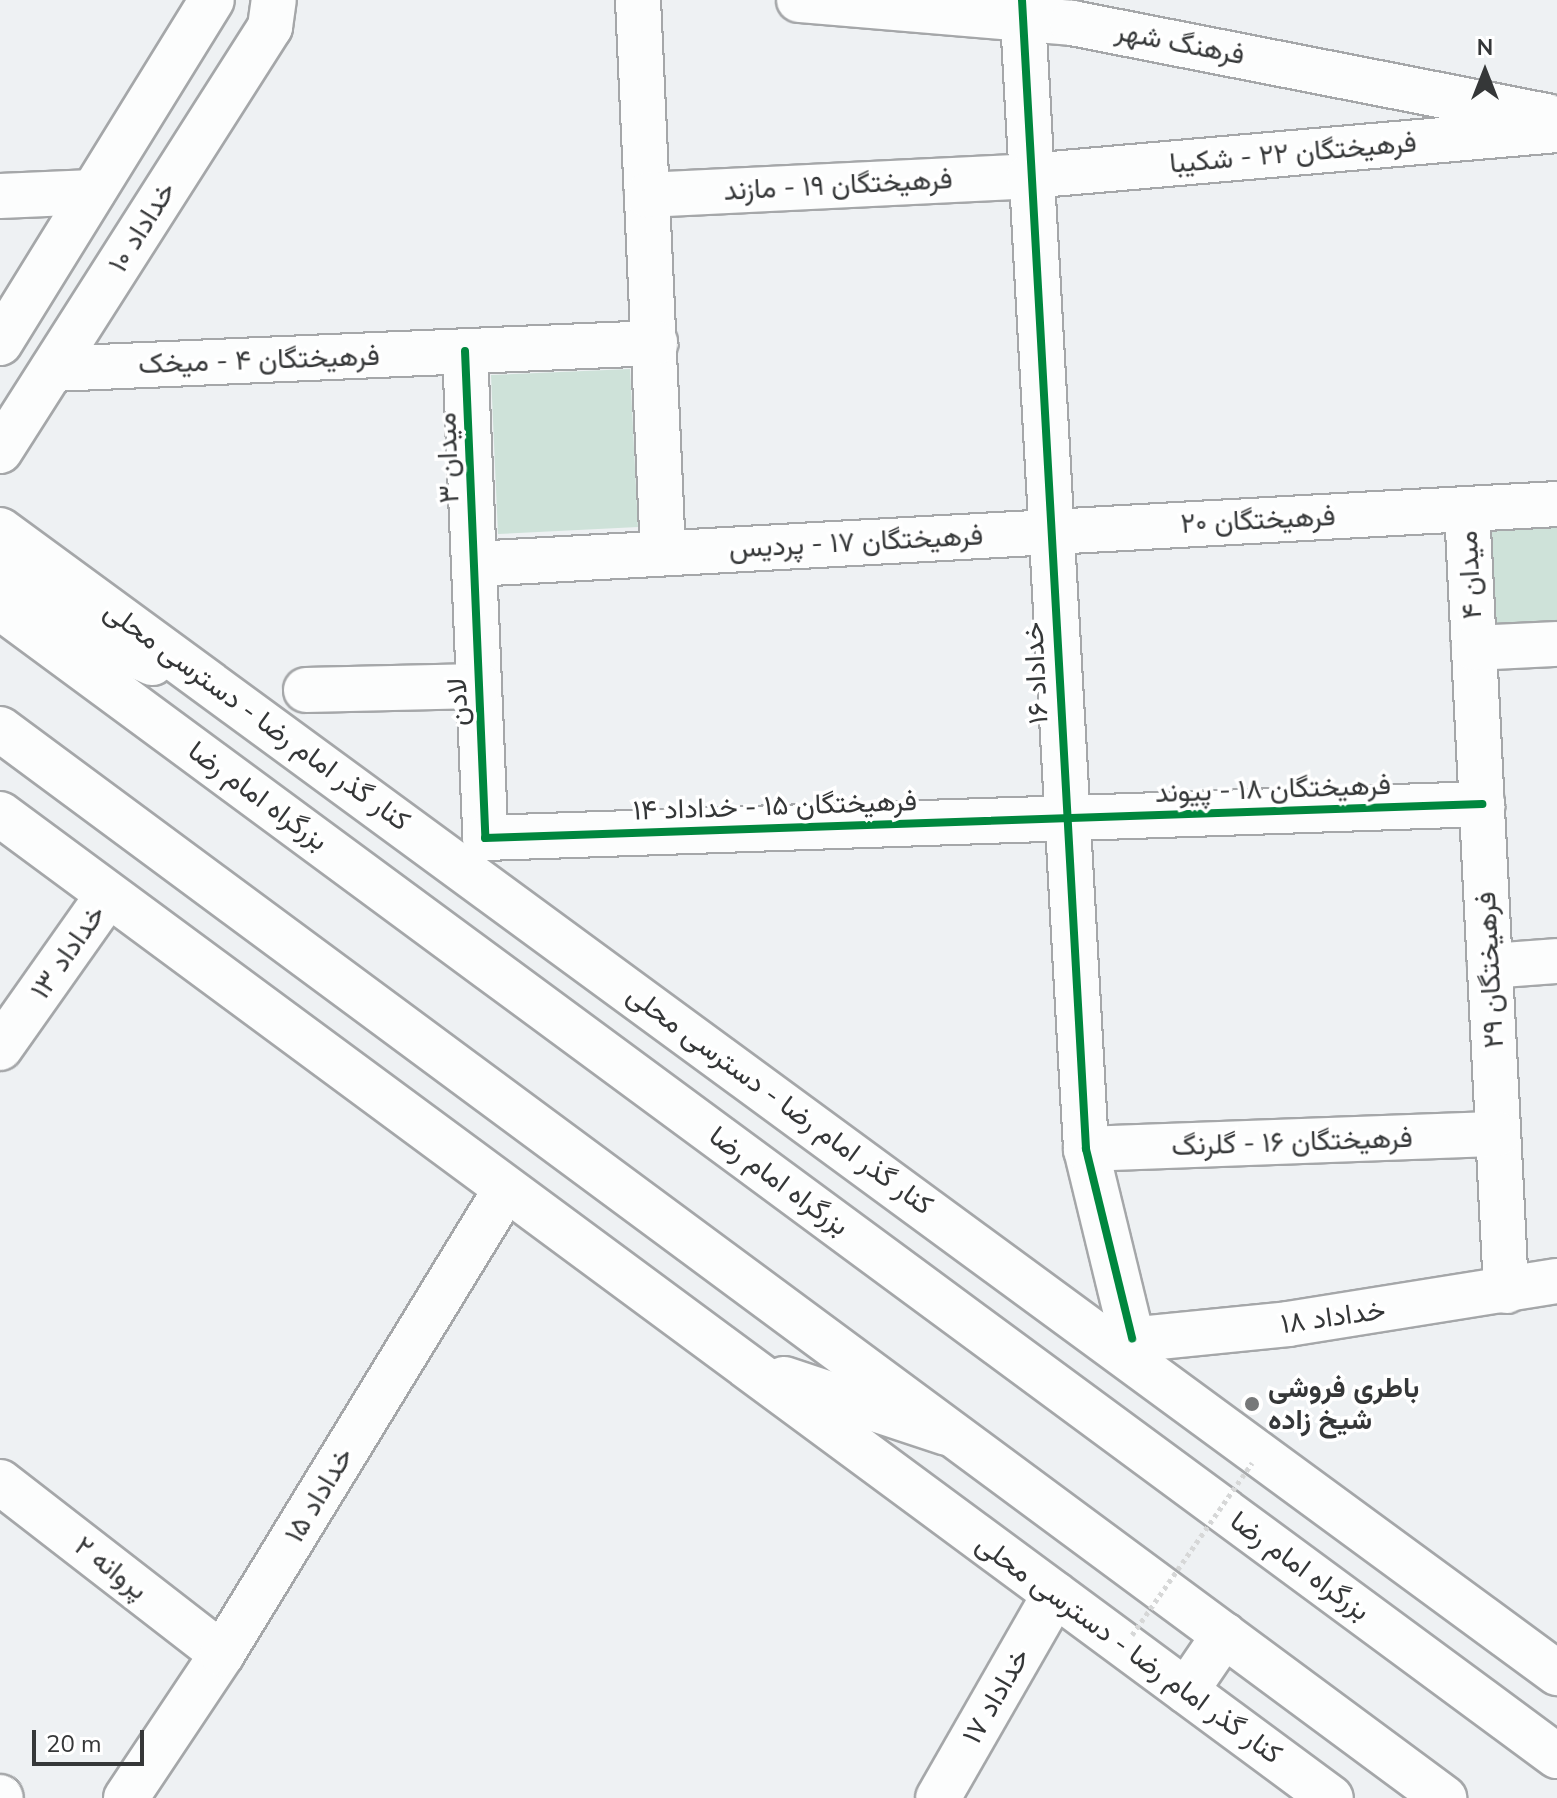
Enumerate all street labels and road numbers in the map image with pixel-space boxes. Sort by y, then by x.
street label: فرهنگ شهر [1113,14,1247,72]
street label: فرهیختگان ۲۲ - شکیبا [1168,125,1418,181]
street label: فرهیختگان ۱۹ - مازند [723,162,953,208]
street label: خداداد ۱۰ [101,175,183,279]
street label: فرهیختگان ۴ - میخک [138,339,380,381]
street label: میدان ۳ [430,412,466,504]
street label: فرهیختگان ۲۰ [1180,499,1336,541]
street label: فرهیختگان ۱۷ - پردیس [728,519,984,565]
street label: میدان ۴ [1451,530,1489,620]
street label: کنار گذر امام رضا - دسترسی محلی [98,594,416,838]
street label: خداداد ۱۶ [1017,621,1055,725]
street label: لادن [440,677,476,727]
street label: بزرگراه امام رضا [182,734,334,858]
street label: فرهیختگان ۱۸ - پیوند [1154,768,1392,810]
street label: فرهیختگان ۱۵ - خداداد ۱۴ [632,784,918,828]
street label: فرهیختگان ۲۹ [1469,891,1511,1049]
street label: خداداد ۱۳ [24,898,112,1006]
street label: کنار گذر امام رضا - دسترسی محلی [621,978,939,1222]
street label: بزرگراه امام رضا [703,1119,855,1243]
street label: فرهیختگان ۱۶ - گلرنگ [1171,1121,1413,1163]
street label: خداداد ۱۸ [1279,1293,1387,1341]
street label: خداداد ۱۵ [278,1441,360,1549]
street label: بزرگراه امام رضا [1224,1504,1376,1628]
street label: کنار گذر امام رضا - دسترسی محلی [970,1527,1288,1771]
street label: پروانه ۲ [68,1529,154,1607]
street label: خداداد ۱۷ [955,1642,1037,1750]

